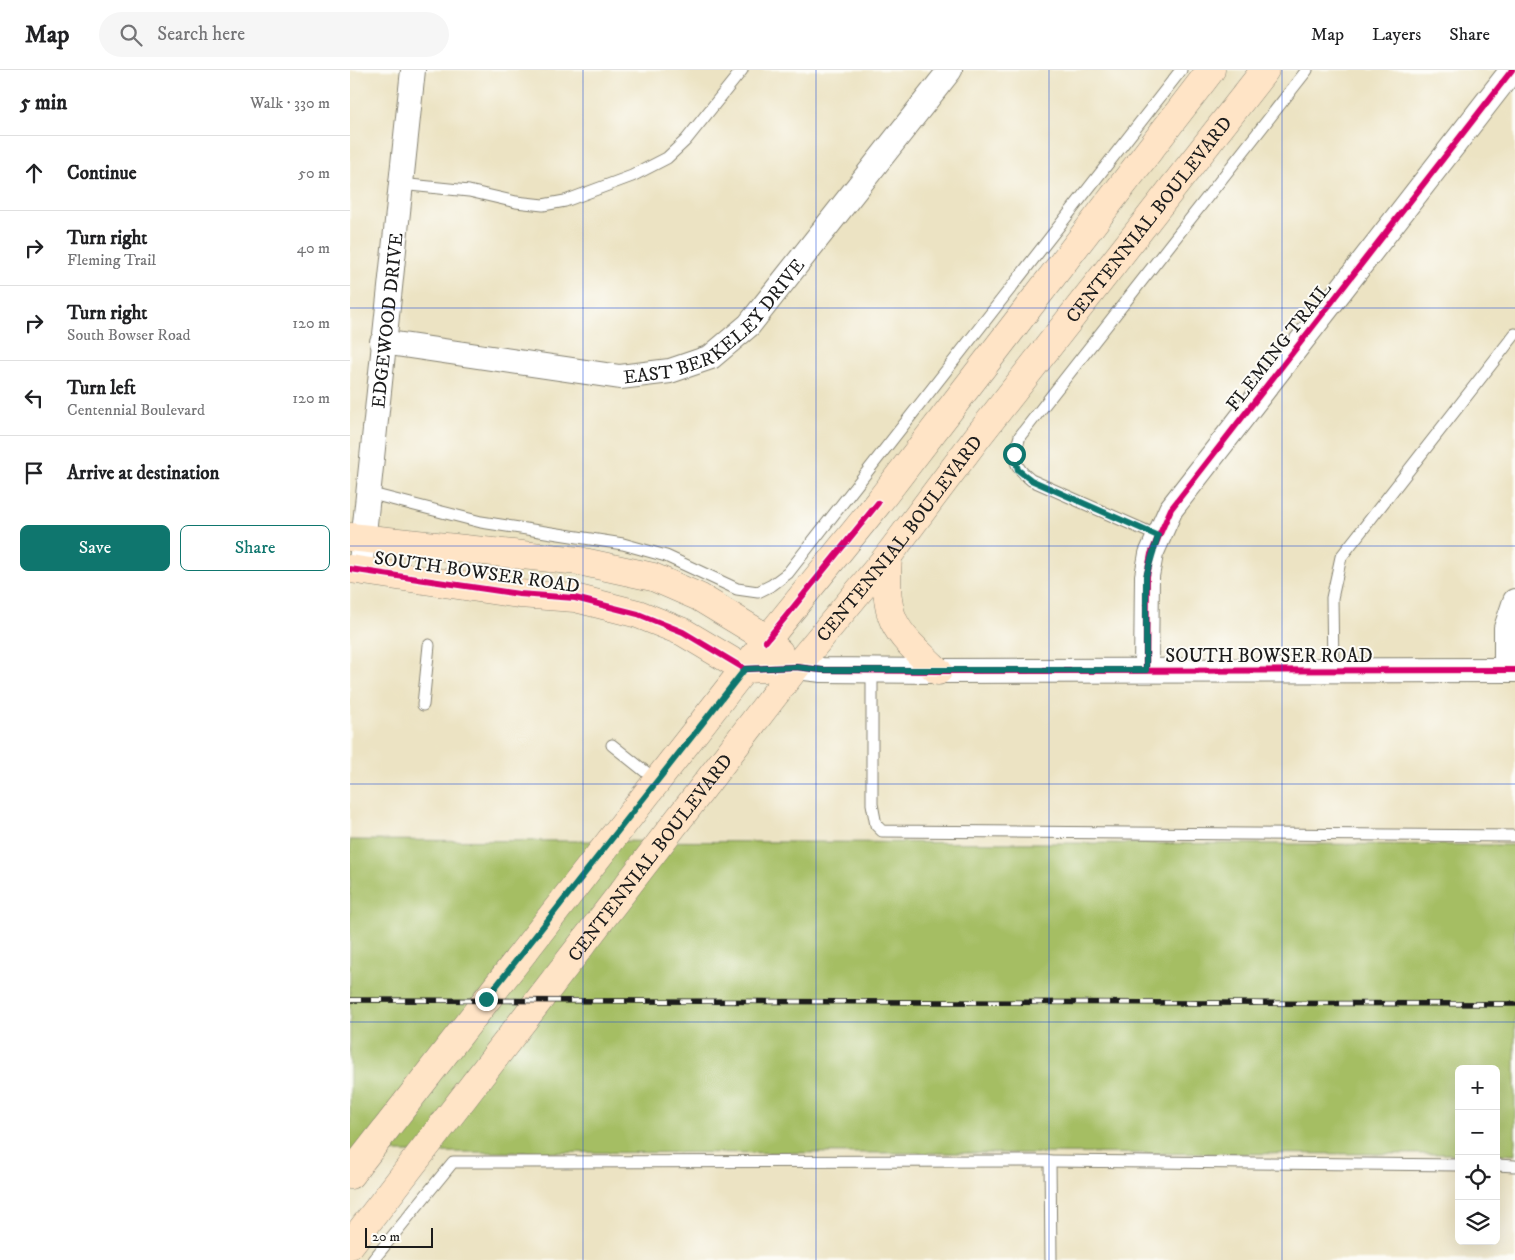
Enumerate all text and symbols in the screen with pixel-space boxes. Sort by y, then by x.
search box [99,12,449,57]
text: Map [25,20,69,50]
icon: search [117,21,145,49]
text: Search here [157,23,245,46]
text: Map [1311,24,1344,46]
text: Layers [1372,24,1421,46]
text: Share [1449,24,1490,46]
text: 5 min [20,90,67,116]
text: Walk · 330 m [250,93,330,113]
street label: CENTENNIAL BOULEVARD [1061,112,1237,328]
icon: ahead [20,159,48,187]
text: Continue [67,162,137,185]
text: 50 m [298,163,330,183]
text: Turn right [67,227,147,250]
street label: EDGEWOOD DRIVE [367,232,409,410]
icon: right [20,234,48,262]
text: 40 m [297,238,330,258]
text: Fleming Trail [67,250,156,270]
street label: EAST BERKELEY DRIVE [622,254,810,390]
street label: FLEMING TRAIL [1222,278,1337,416]
text: Turn right [67,302,147,325]
icon: right [20,309,48,337]
text: 120 m [292,313,330,333]
text: South Bowser Road [67,325,190,345]
text: Turn left [67,377,136,400]
icon: left [20,384,48,412]
text: 120 m [292,388,330,408]
text: Centennial Boulevard [67,400,205,420]
street label: CENTENNIAL BOULEVARD [812,431,988,647]
route start [1003,443,1026,466]
icon: arrive [20,459,48,487]
text: Arrive at destination [67,462,219,485]
button: Save [20,525,170,571]
button: Share [180,525,330,571]
street label: SOUTH BOWSER ROAD [373,547,581,598]
street label: SOUTH BOWSER ROAD [1165,645,1373,668]
street label: CENTENNIAL BOULEVARD [563,750,738,966]
route end [475,988,498,1011]
map controls [1455,1065,1500,1245]
button: + [1455,1065,1500,1110]
button: − [1455,1110,1500,1155]
button: locate [1455,1155,1500,1200]
button: layers [1455,1200,1500,1245]
scale bar [365,1225,432,1248]
text: 20 m [372,1228,400,1246]

